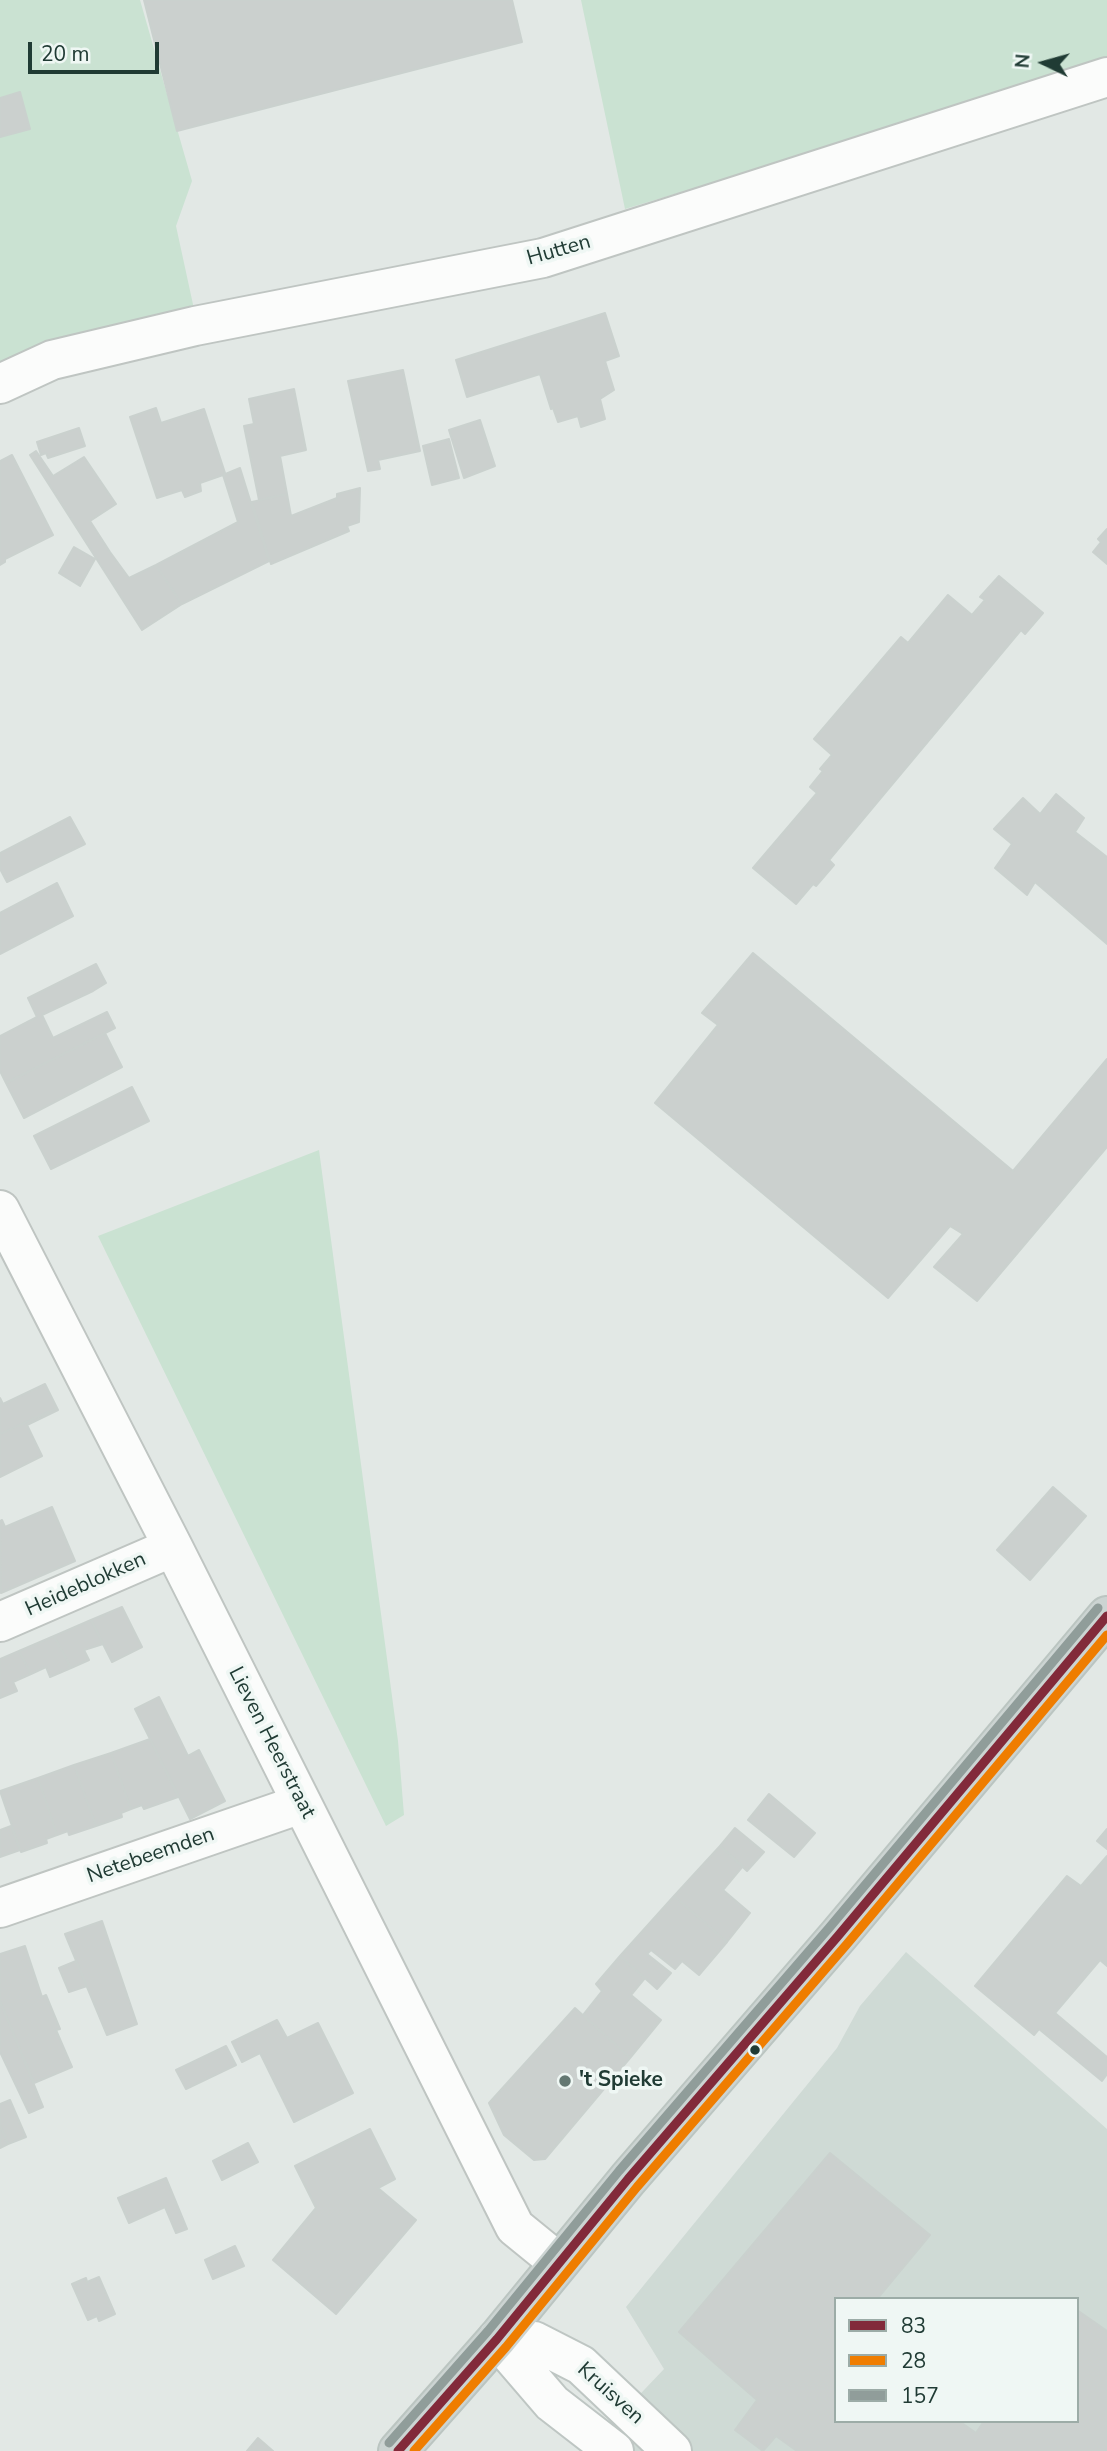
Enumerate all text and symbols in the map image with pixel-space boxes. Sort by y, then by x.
scale bar [32,28,163,72]
north arrow [1009,28,1079,98]
text: 20 m [41,40,90,68]
text: N [1010,53,1037,69]
street label: Hutten [524,230,594,272]
street label: Heideblokken [22,1547,150,1623]
street label: Lieven Heerstraat [222,1663,320,1823]
street label: Netebeemden [84,1822,218,1890]
unlabelled marker [748,2043,762,2057]
place label: 't Spieke [579,2068,663,2094]
marker: 't Spieke [557,2073,573,2089]
legend [834,2297,1079,2423]
text: 83 [901,2312,926,2340]
text: 28 [901,2347,926,2375]
street label: Kruisven [571,2358,649,2430]
text: 157 [901,2382,939,2410]

